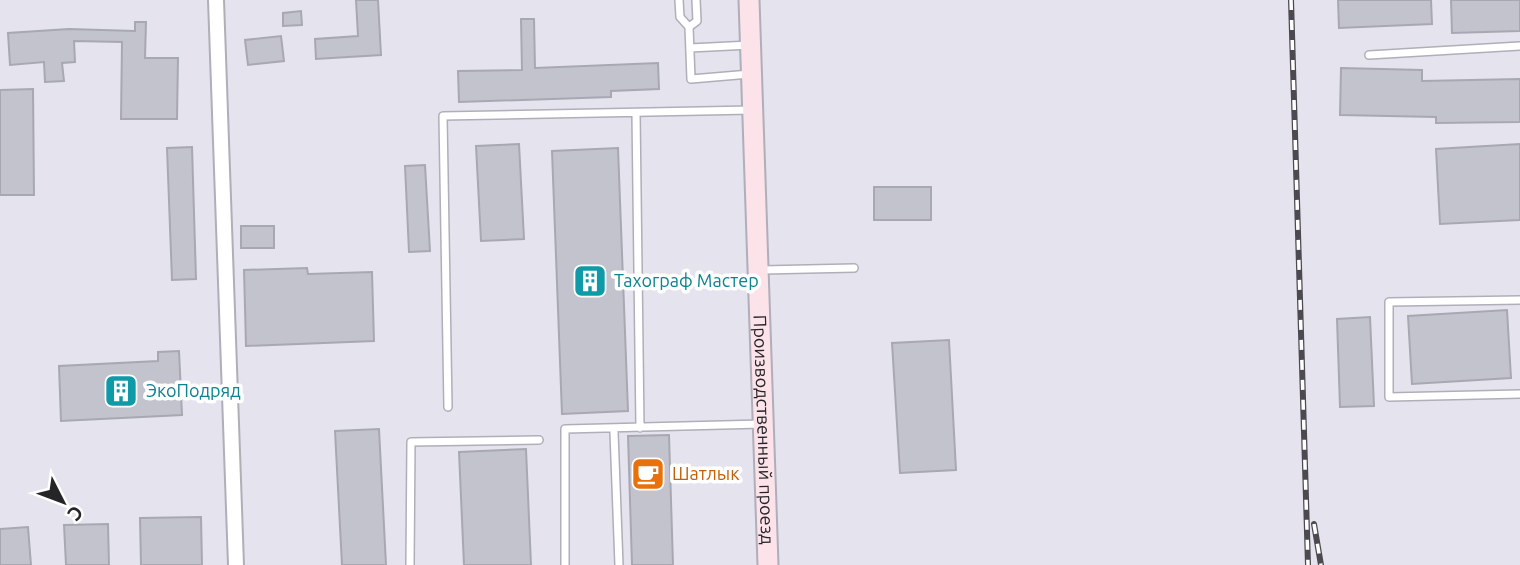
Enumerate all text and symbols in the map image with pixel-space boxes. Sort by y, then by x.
building icon: Тахограф Мастер [571,262,609,300]
place label: Тахограф Мастер [614,270,759,290]
street label: Производственный проезд [751,314,778,545]
building icon: ЭкоПодряд [102,372,140,410]
place label: ЭкоПодряд [146,380,241,400]
cafe icon: Шатлык [629,455,667,493]
place label: Шатлык [672,463,739,483]
north arrow [28,467,98,537]
text: С [63,501,88,525]

